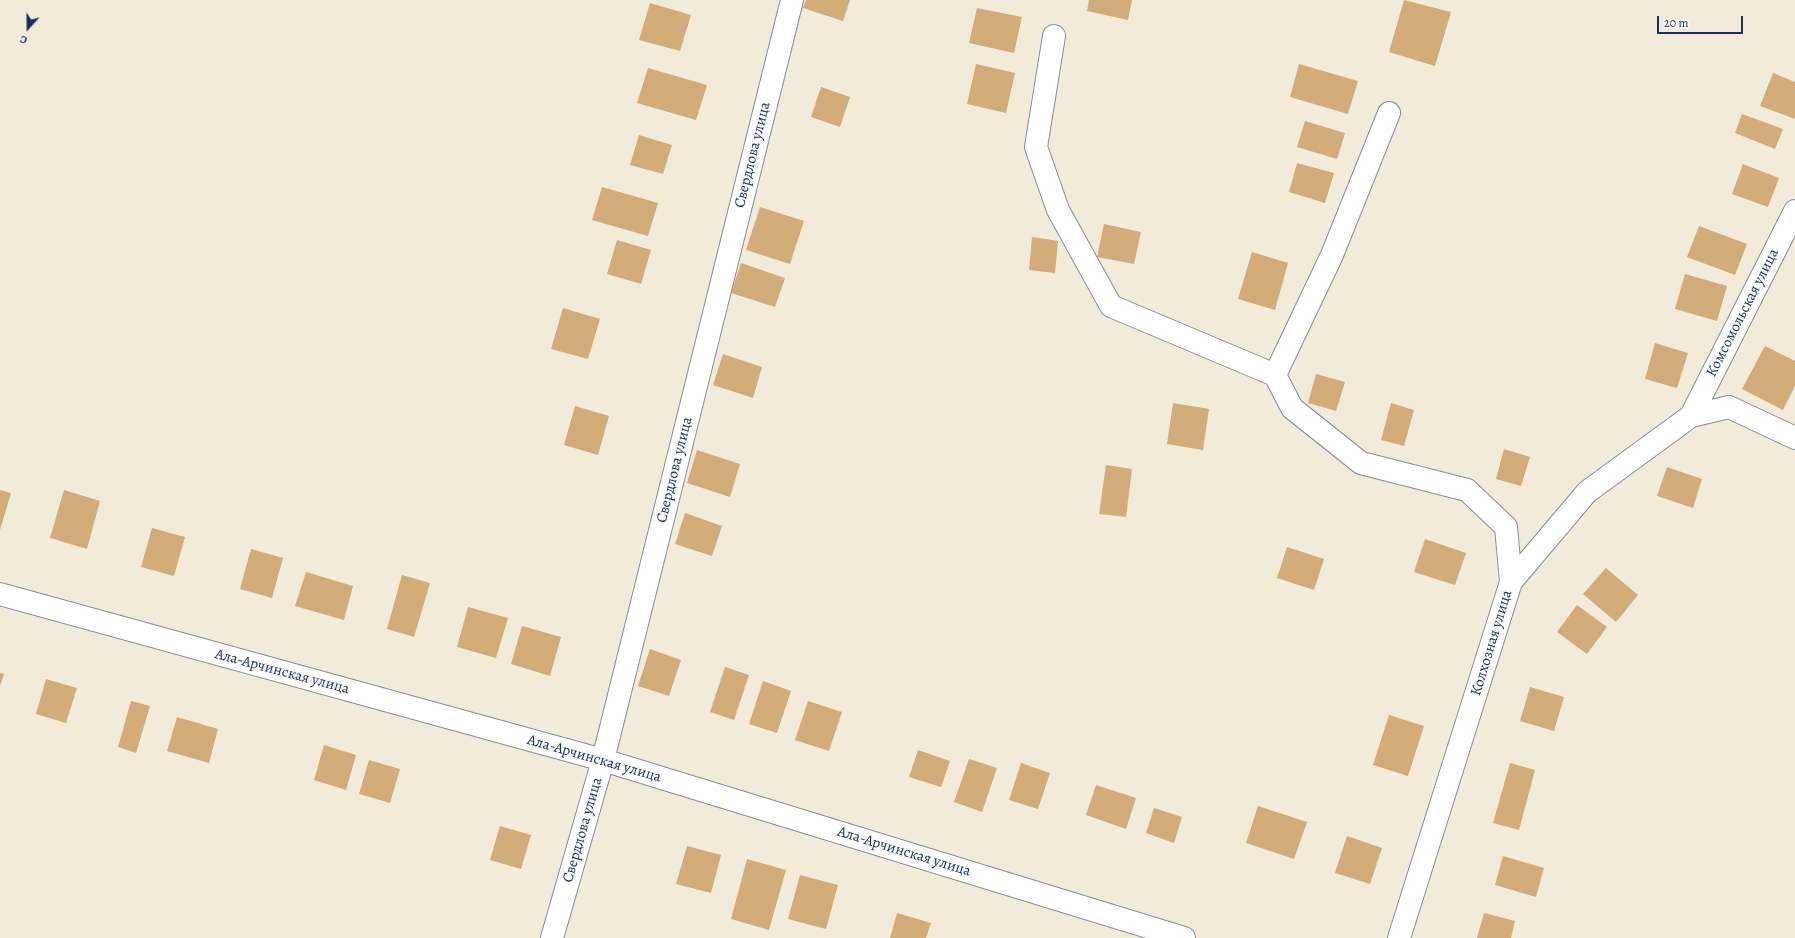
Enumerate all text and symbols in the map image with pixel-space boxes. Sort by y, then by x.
north arrow [8,8,48,48]
scale bar [1659,8,1745,34]
text: 20 m [1664,15,1688,31]
text: С [18,31,29,48]
street label: Свердлова улица [731,100,775,210]
street label: Комсомольская улица [1703,246,1783,380]
street label: Свердлова улица [653,415,697,525]
street label: Колхозная улица [1467,588,1517,698]
street label: Ала-Арчинская улица [213,645,351,699]
street label: Ала-Арчинская улица [525,731,663,787]
street label: Свердлова улица [559,775,607,885]
street label: Ала-Арчинская улица [835,823,973,881]

